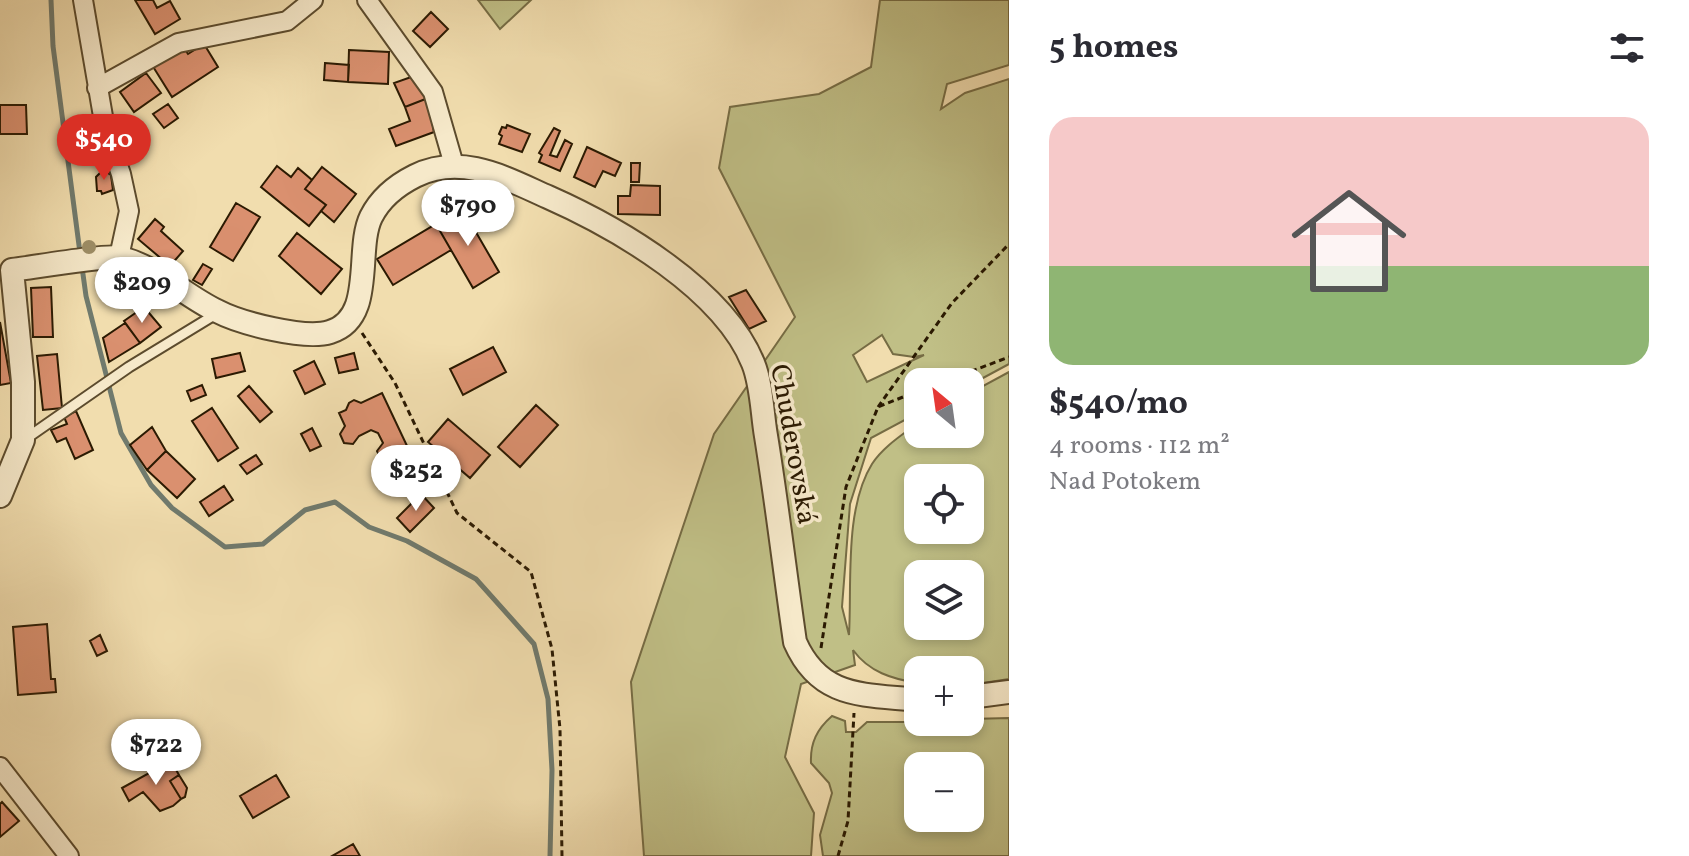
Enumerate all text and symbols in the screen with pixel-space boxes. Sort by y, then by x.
text: 5 homes [1049,25,1179,72]
icon: filters [1605,26,1649,70]
pin: $540 [57,114,151,182]
text: $540 [75,122,133,158]
icon: home [1277,169,1421,313]
pin: $790 [421,180,515,248]
text: $790 [439,188,497,224]
pin: $209 [95,257,189,325]
text: $209 [113,265,171,301]
street label: Chuderovská [759,361,826,528]
north arrow [904,368,984,448]
map controls [904,368,984,832]
text: $540/mo [1049,381,1188,428]
text: 4 rooms · 112 m² [1049,428,1230,464]
pin: $252 [369,445,463,513]
text: $252 [389,453,443,489]
button: locate [904,464,984,544]
text: Nad Potokem [1049,464,1201,500]
button: layers [904,560,984,640]
button: + [904,656,984,736]
pin: $722 [109,719,203,787]
text: $722 [129,727,183,763]
button: − [904,752,984,832]

